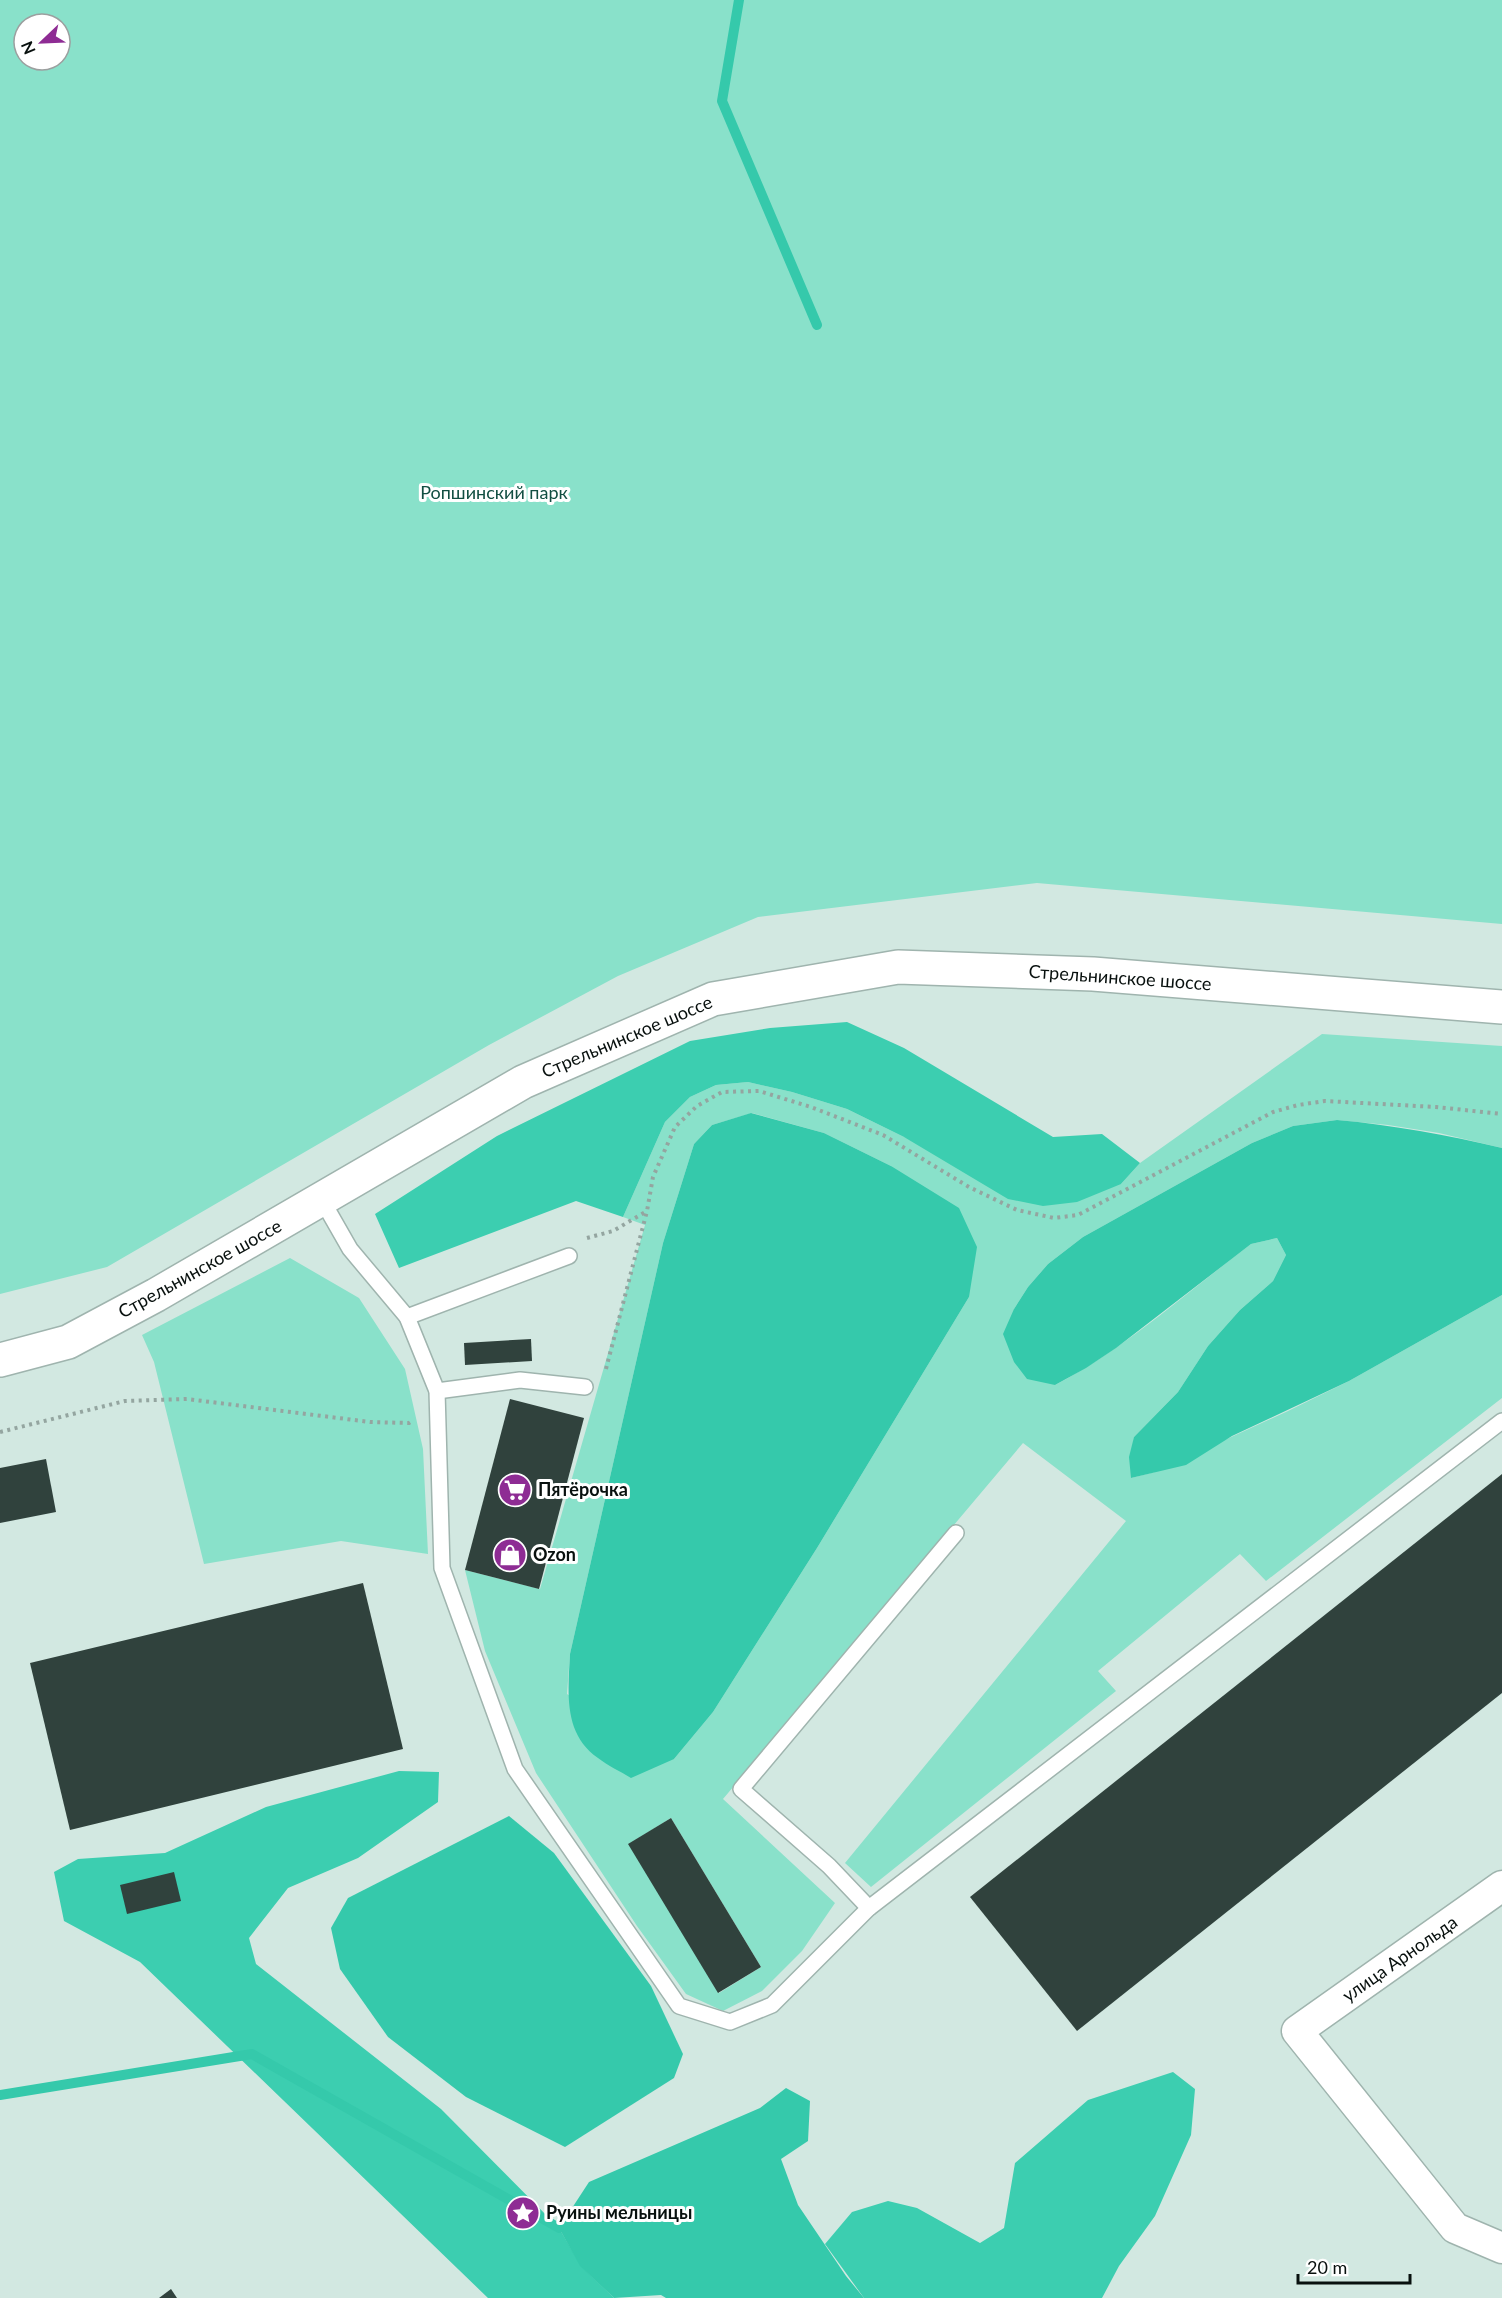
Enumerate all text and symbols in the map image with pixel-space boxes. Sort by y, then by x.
north arrow [12,12,72,72]
text: N [17,39,39,57]
park label: Ропшинский парк [420,481,569,503]
street label: Стрельнинское шоссе [1028,960,1212,994]
street label: Стрельнинское шоссе [538,990,715,1082]
street label: Стрельнинское шоссе [114,1214,285,1322]
supermarket icon: Пятёрочка [497,1472,533,1508]
place label: Пятёрочка [538,1478,628,1500]
shop icon: Ozon [492,1537,528,1573]
place label: Ozon [533,1543,576,1565]
street label: улица Арнольда [1338,1910,1461,2006]
place icon: Руины мельницы [505,2195,541,2231]
place label: Руины мельницы [546,2201,692,2223]
scale bar [1298,2247,1410,2285]
text: 20 m [1307,2256,1347,2278]

